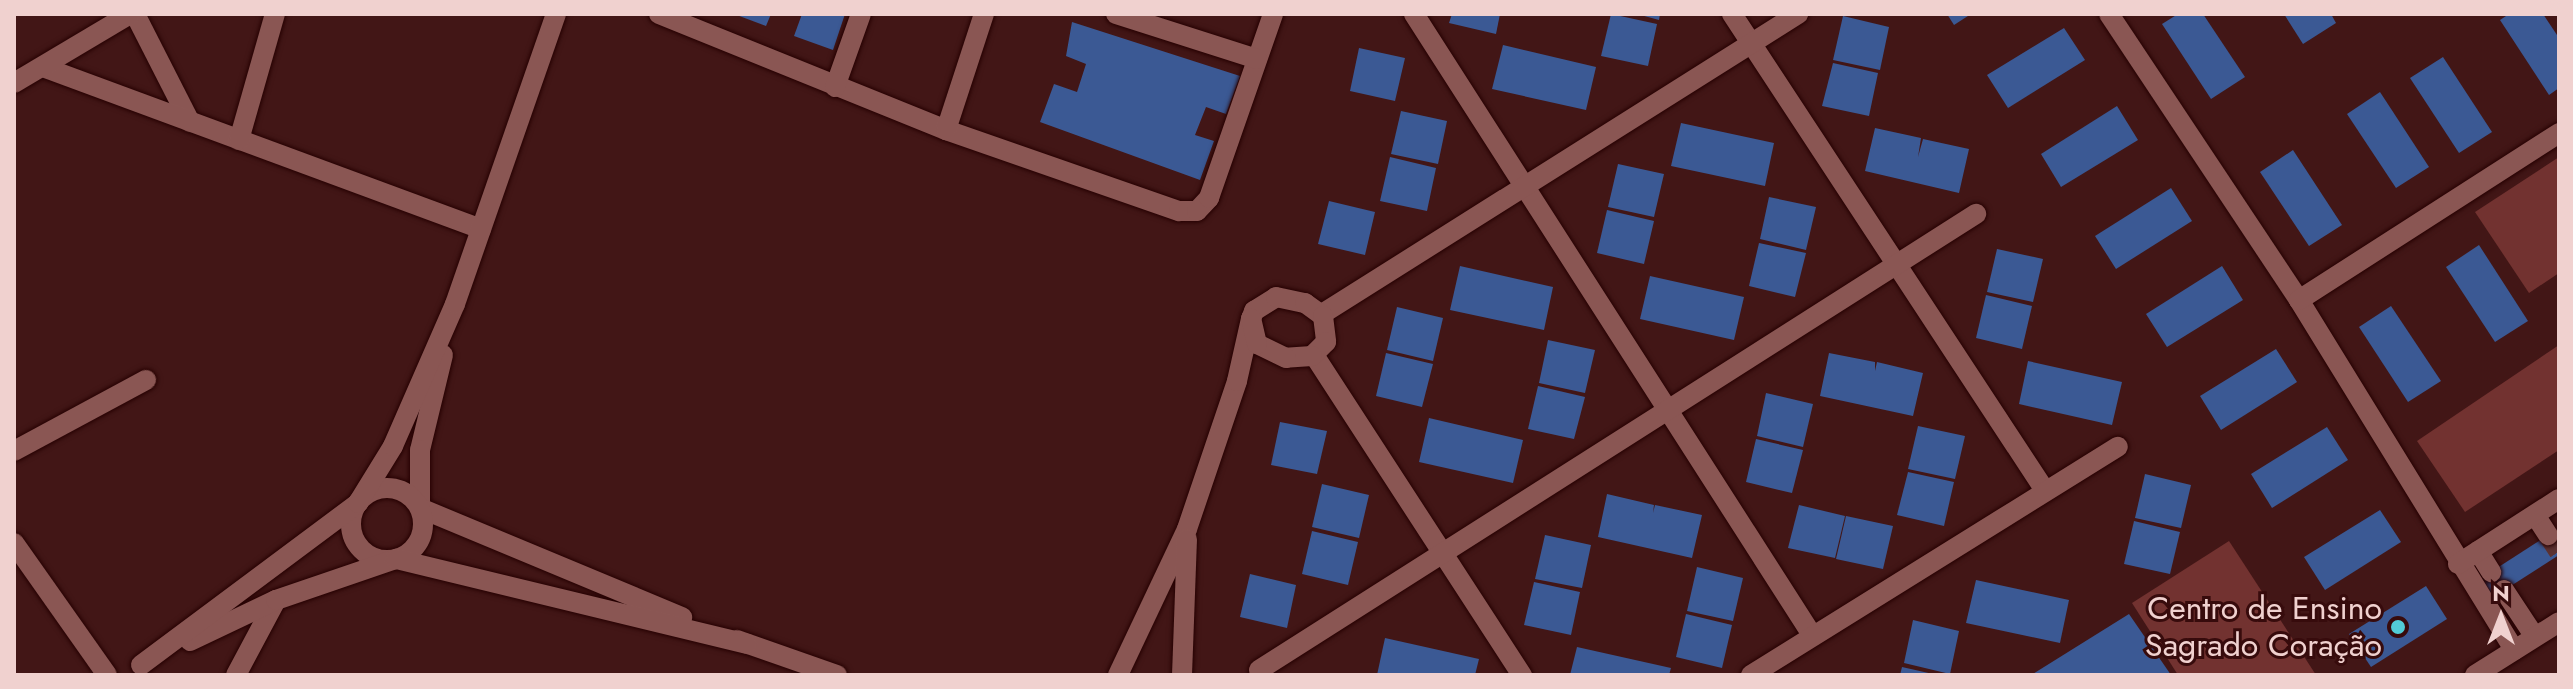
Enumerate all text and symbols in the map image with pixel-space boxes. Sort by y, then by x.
north arrow [2461,577,2541,657]
text: N [2492,577,2510,609]
place label: Centro de Ensino Sagrado Coração [2145,590,2382,665]
marker: Centro de Ensino Sagrado Coração [2389,618,2407,636]

